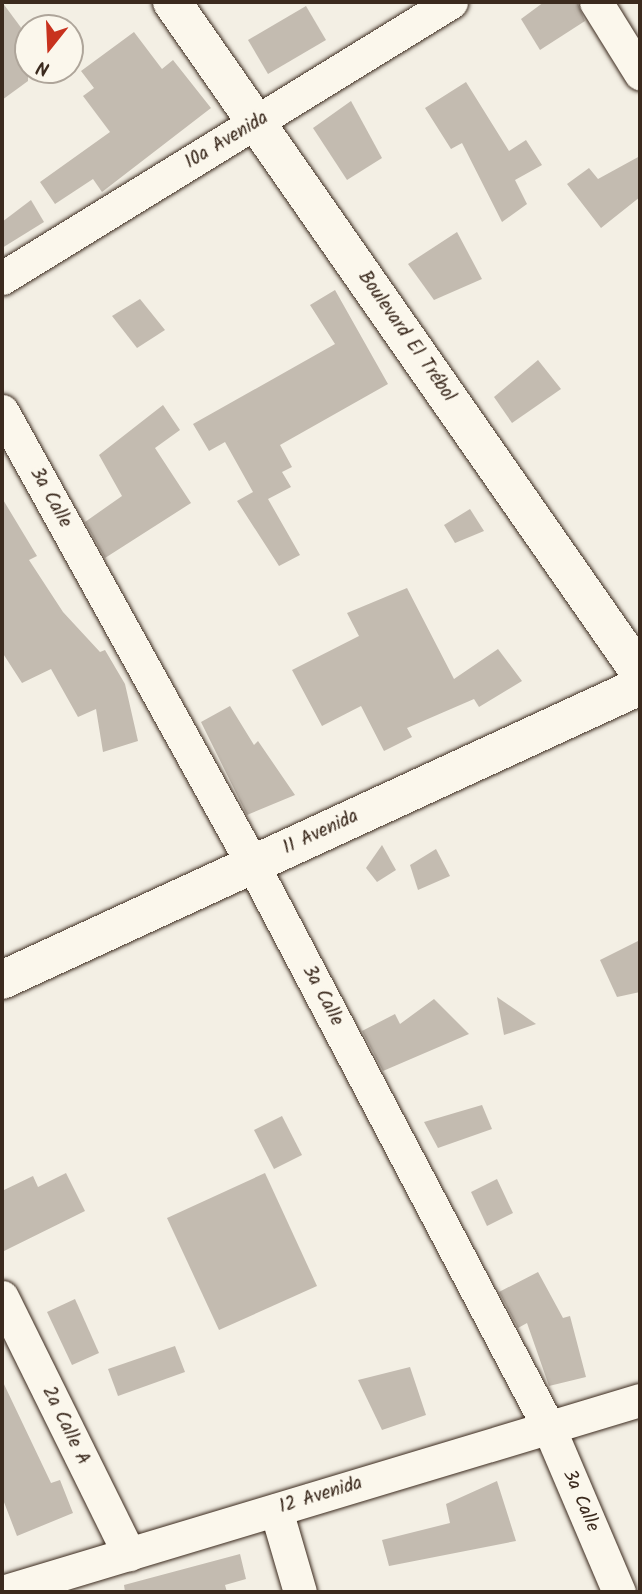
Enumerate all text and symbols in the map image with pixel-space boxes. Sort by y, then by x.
north arrow [14,14,84,84]
text: N [33,51,53,83]
street label: 10a Avenida [181,107,273,175]
street label: Boulevard El Trébol [352,267,460,407]
street label: 3a Calle [24,464,76,532]
street label: 11 Avenida [280,806,362,860]
street label: 3a Calle [297,962,347,1030]
street label: 2a Calle A [36,1383,94,1469]
street label: 3a Calle [557,1466,603,1536]
street label: 12 Avenida [277,1473,365,1519]

